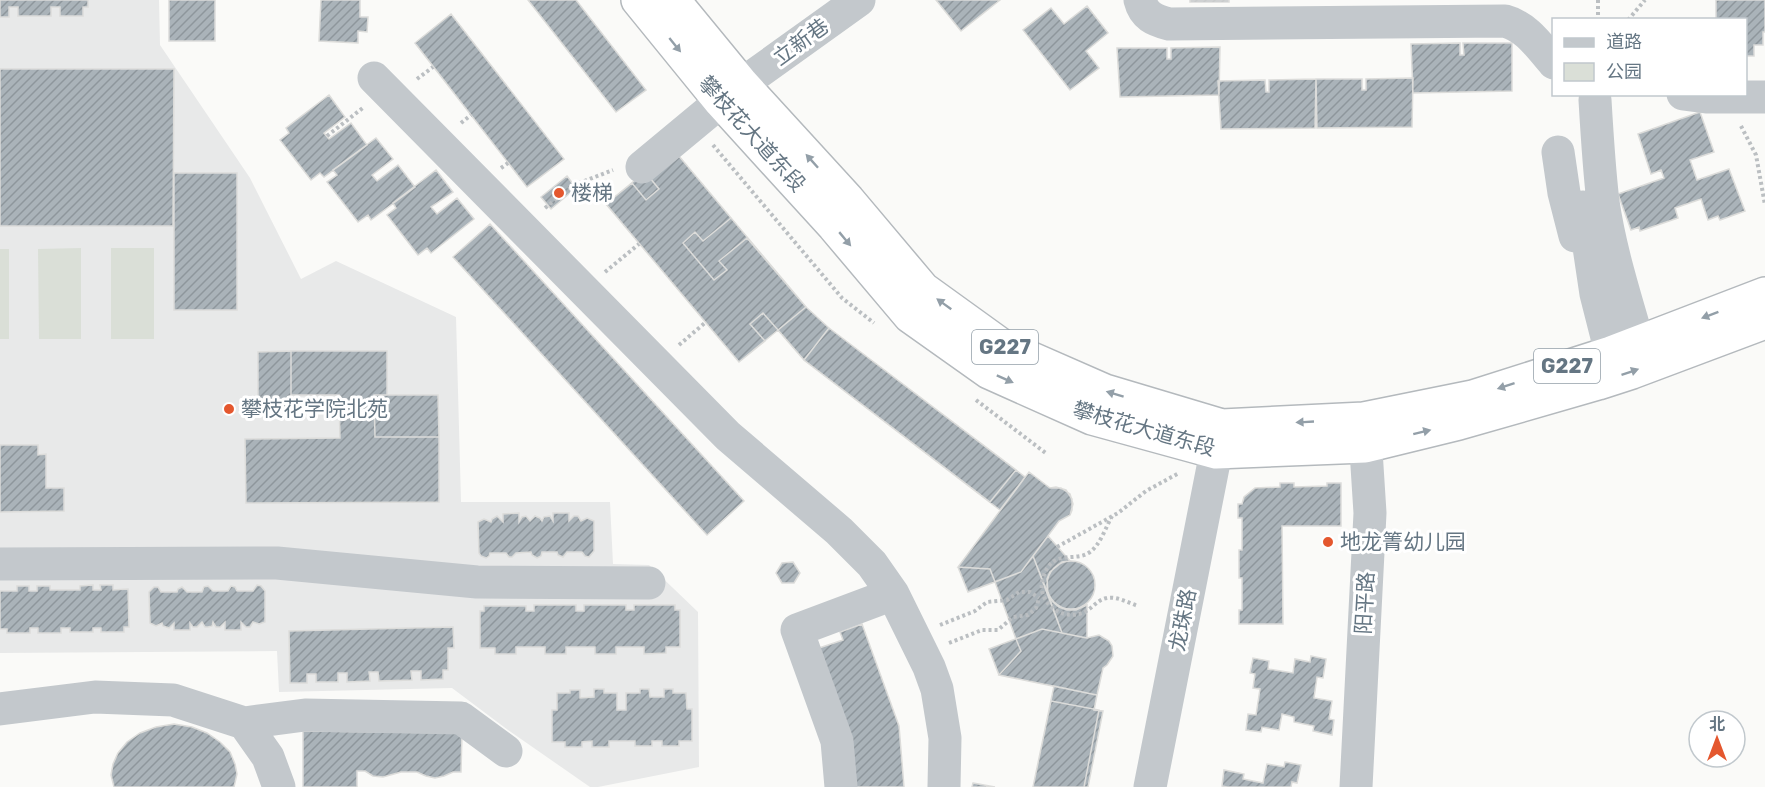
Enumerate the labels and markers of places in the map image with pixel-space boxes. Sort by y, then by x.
place label: 楼梯 [571,180,613,205]
marker: 楼梯 [552,186,566,200]
place label: 攀枝花学院北苑 [241,396,388,421]
marker: 攀枝花学院北苑 [222,402,236,416]
place label: 地龙箐幼儿园 [1340,529,1466,554]
marker: 地龙箐幼儿园 [1321,535,1335,549]

